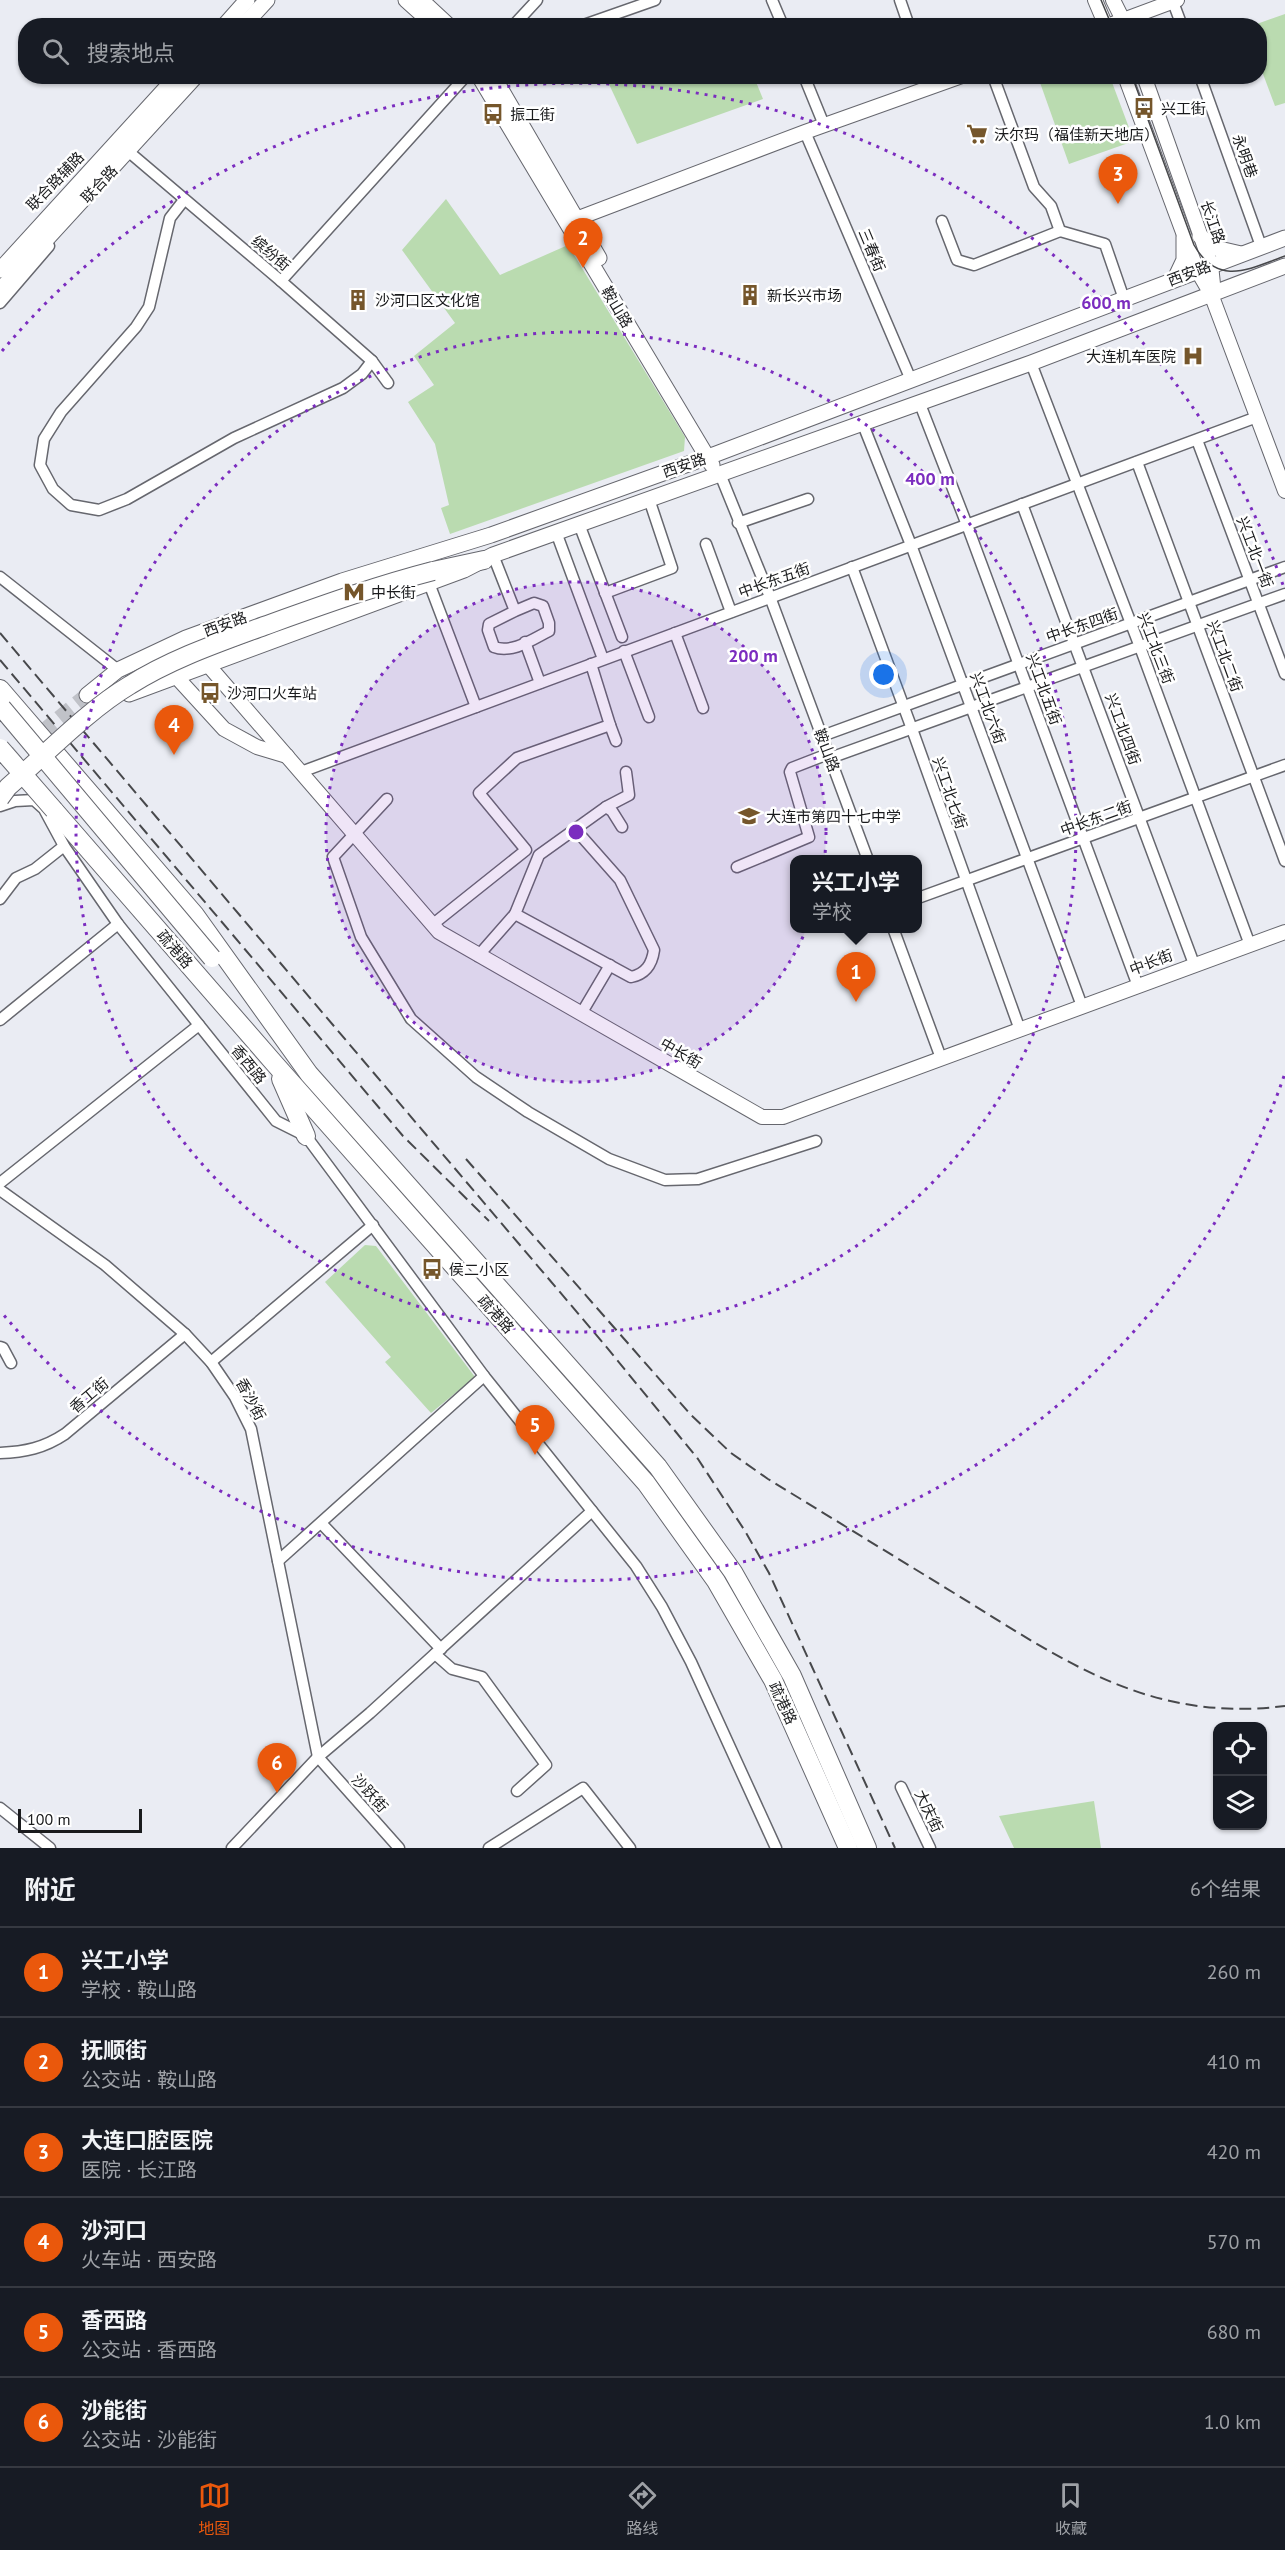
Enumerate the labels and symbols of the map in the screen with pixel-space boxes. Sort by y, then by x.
bus stop icon: 兴工街 [1132,96,1156,120]
place label: 兴工街 [1161,99,1206,118]
bus stop icon: 振工街 [481,102,505,126]
place label: 振工街 [510,105,555,124]
supermarket icon: 沃尔玛（福佳新天地店） [965,122,989,146]
place label: 沃尔玛（福佳新天地店） [994,125,1159,144]
street label: 永明巷 [1228,132,1262,180]
street label: 联合路辅路 [22,147,88,215]
pin: 3 [1098,154,1138,204]
street label: 联合路 [77,161,121,207]
street label: 长江路 [1197,198,1229,246]
pin: 2 [564,218,602,268]
street label: 三春街 [854,226,890,274]
street label: 缤纷街 [248,231,294,275]
street label: 西安路 [1165,256,1213,290]
street label: 鞍山路 [597,283,637,331]
building icon: 新长兴市场 [738,283,762,307]
place label: 新长兴市场 [767,286,842,305]
building icon: 沙河口区文化馆 [346,288,370,312]
place label: 沙河口区文化馆 [375,291,480,310]
text: 600 m [1081,291,1131,314]
hospital icon: 大连机车医院 [1181,344,1205,368]
place label: 大连机车医院 [1086,347,1176,366]
street label: 西安路 [660,449,708,481]
text: 400 m [905,467,955,490]
street label: 兴工北一街 [1233,514,1277,590]
street label: 中长东五街 [736,558,812,602]
metro station icon: 中长街 [342,580,366,604]
place label: 中长街 [371,583,416,602]
street label: 中长东四街 [1043,604,1121,646]
street label: 西安路 [201,607,249,641]
street label: 兴工北三街 [1134,610,1178,686]
street label: 兴工北二街 [1203,618,1247,694]
text: 200 m [728,644,778,667]
street label: 兴工北五街 [1022,651,1066,727]
your location [869,660,898,689]
street label: 兴工北六街 [966,670,1010,746]
bus stop icon: 沙河口火车站 [198,681,222,705]
place label: 沙河口火车站 [227,684,317,703]
street label: 兴工北四街 [1101,691,1145,767]
pin: 4 [154,706,194,755]
street label: 鞍山路 [810,726,844,774]
street label: 兴工北七街 [929,754,971,832]
street label: 中长东二街 [1058,796,1134,840]
school or university icon: 大连市第四十七中学 [737,804,761,828]
place label: 大连市第四十七中学 [766,807,901,826]
centre of rings [566,822,586,842]
street label: 疏港路 [153,926,197,972]
street label: 中长街 [1127,945,1175,979]
pin: 1 [836,952,876,1002]
street label: 中长街 [657,1034,705,1072]
street label: 香西路 [227,1041,271,1087]
bus stop icon: 侯二小区 [420,1257,444,1281]
place label: 侯二小区 [449,1260,509,1279]
street label: 疏港路 [474,1291,518,1337]
street label: 香工街 [66,1373,112,1417]
street label: 香沙街 [232,1375,270,1423]
pin: 5 [516,1406,554,1455]
street label: 疏港路 [765,1679,801,1727]
pin: 6 [258,1744,296,1793]
street label: 沙跃街 [348,1770,392,1816]
street label: 大庆街 [911,1787,947,1835]
scale bar [18,1806,142,1834]

